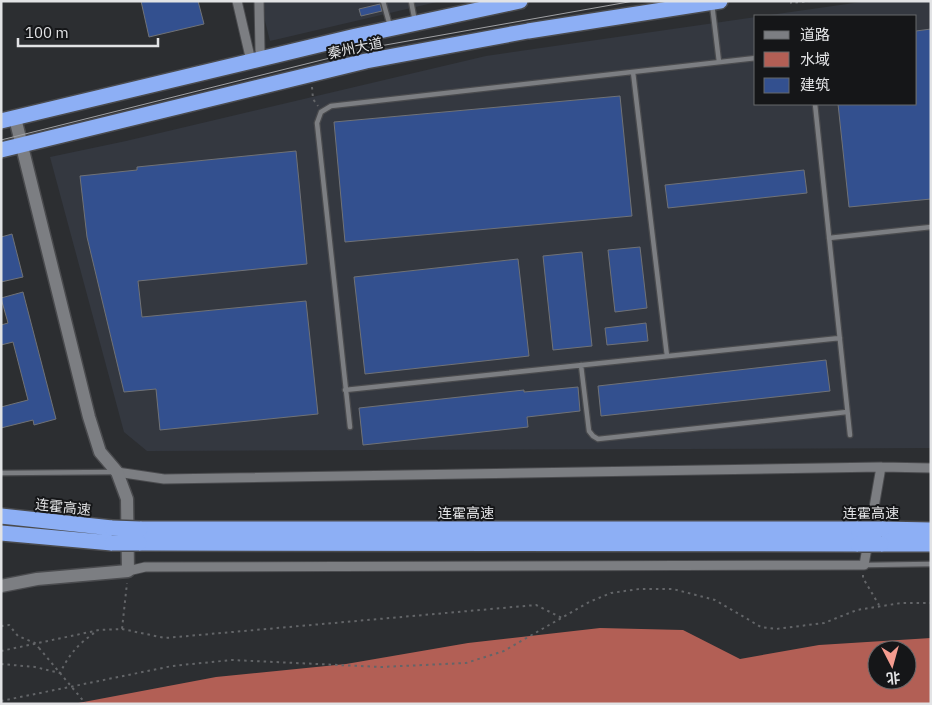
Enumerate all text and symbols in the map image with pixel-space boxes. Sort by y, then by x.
scale bar [18,15,158,47]
legend [754,15,917,105]
text: 100 m [25,23,69,42]
text: 道路 [800,25,830,44]
street label: 秦州大道 [326,33,384,63]
text: 水域 [800,50,830,69]
text: 建筑 [800,75,830,94]
street label: 连霍高速 [34,495,92,519]
street label: 连霍高速 [438,504,494,522]
street label: 连霍高速 [843,504,899,522]
north arrow [867,640,917,690]
text: 北 [885,668,901,688]

